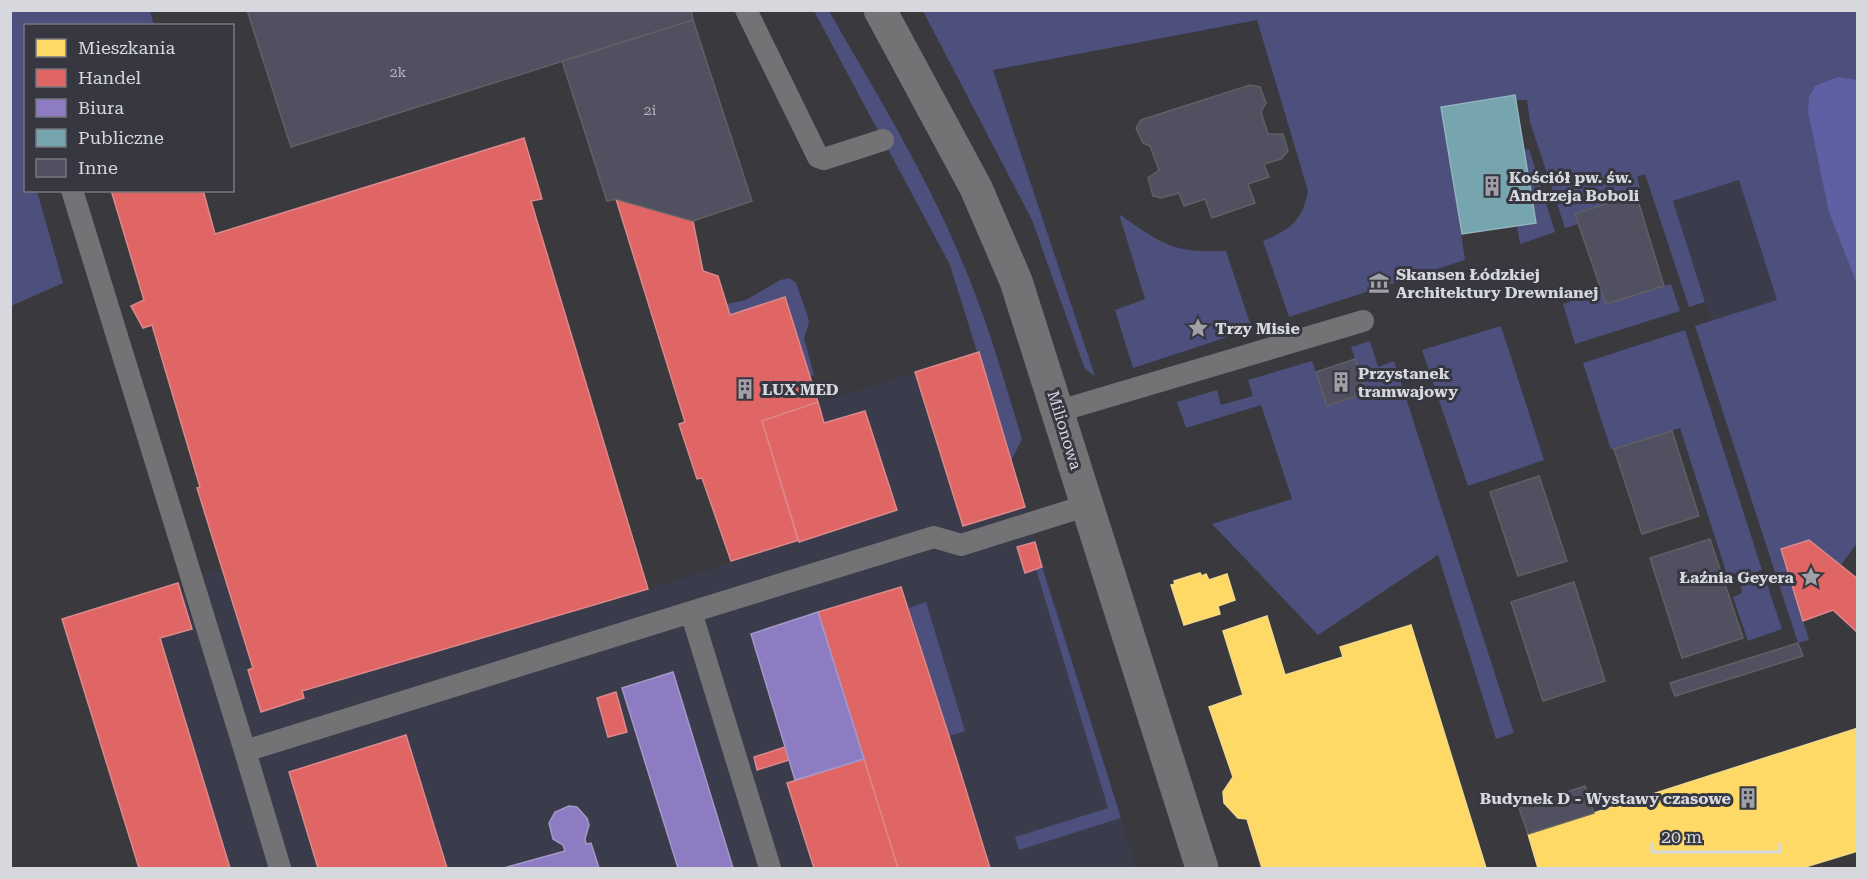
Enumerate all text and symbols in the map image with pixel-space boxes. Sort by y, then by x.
legend [24,24,234,192]
text: Mieszkania [78,37,175,58]
house number: 2k [390,64,406,80]
text: Handel [78,67,141,88]
text: Biura [78,97,124,118]
house number: 2i [644,102,657,118]
text: Publiczne [78,127,164,148]
text: Inne [78,157,118,178]
place label: Kościół pw. św. Andrzeja Boboli [1509,168,1640,205]
building icon: Kościół pw. św. Andrzeja Boboli [1480,174,1504,198]
place label: Skansen Łódzkiej Architektury Drewnianej [1396,265,1598,302]
museum icon: Skansen Łódzkiej Architektury Drewnianej [1367,271,1391,295]
place icon: Trzy Misie [1186,316,1210,340]
place label: Trzy Misie [1215,319,1300,338]
place label: Przystanek tramwajowy [1358,364,1458,401]
building icon: Przystanek tramwajowy [1329,370,1353,394]
building icon: LUX MED [733,377,757,401]
place label: LUX MED [762,380,839,399]
street label: Milionowa [1043,388,1086,472]
place icon: Łaźnia Geyera [1799,565,1823,589]
place label: Łaźnia Geyera [1680,568,1795,587]
building icon: Budynek D - Wystawy czasowe [1736,786,1760,810]
place label: Budynek D - Wystawy czasowe [1480,789,1731,808]
scale bar [1652,816,1780,854]
text: 20 m [1661,826,1702,847]

